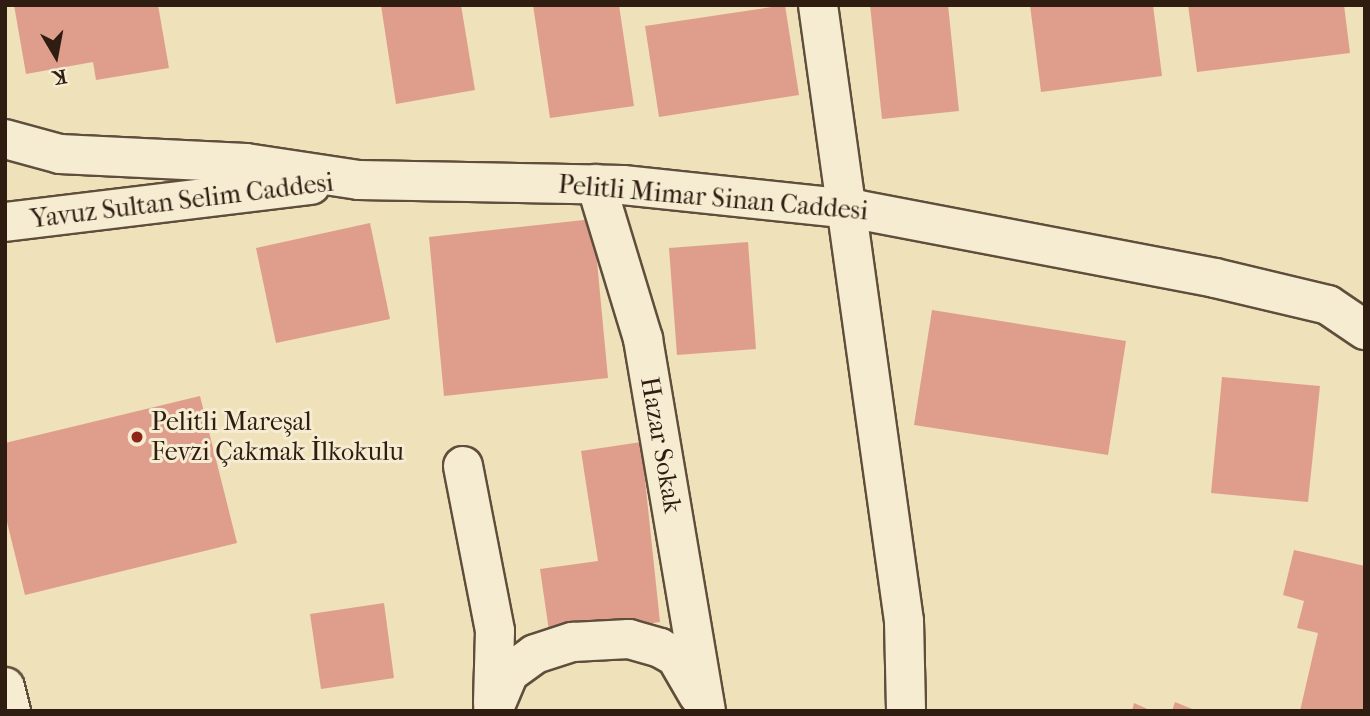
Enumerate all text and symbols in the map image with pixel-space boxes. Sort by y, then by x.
north arrow [21,21,91,91]
text: K [51,65,68,89]
street label: Yavuz Sultan Selim Caddesi [29,167,335,235]
street label: Pelitli Mimar Sinan Caddesi [557,169,869,227]
street label: Hazar Sokak [634,374,688,516]
place label: Pelitli Mareşal Fevzi Çakmak İlkokulu [151,406,404,467]
marker: Pelitli Mareşal Fevzi Çakmak İlkokulu [129,429,145,445]

